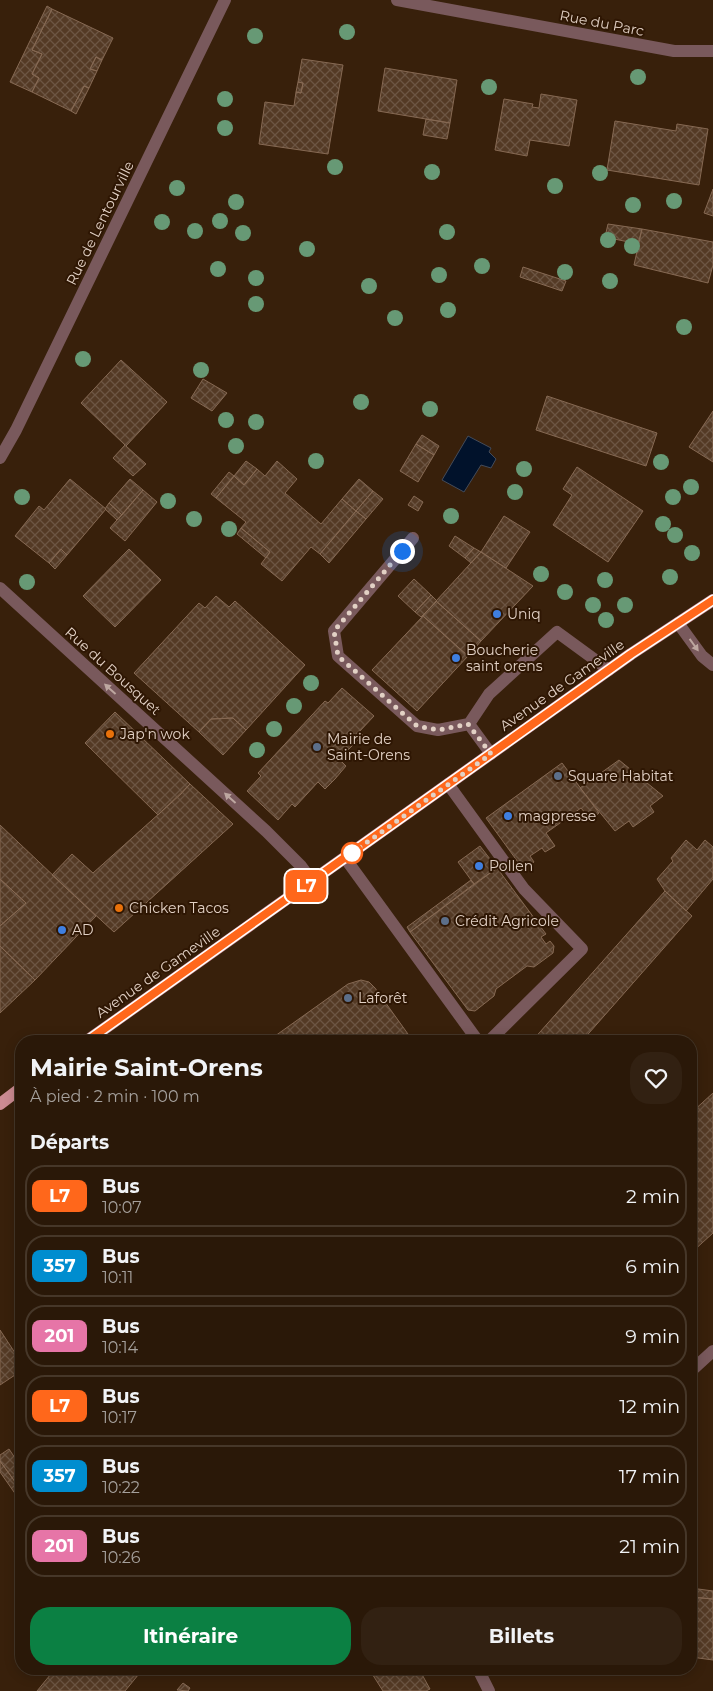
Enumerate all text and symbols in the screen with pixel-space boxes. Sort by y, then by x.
street label: Rue du Parc [558,6,646,40]
street label: Rue de Lentourville [62,158,138,288]
your location [390,539,415,564]
place label: Uniq [507,605,541,623]
marker: Uniq [491,608,503,620]
street label: Rue du Bousquet [61,623,165,719]
street label: Avenue de Gameville [496,635,628,735]
one-way arrow [689,638,699,652]
place label: Boucherie saint orens [466,641,543,675]
marker: Boucherie saint orens [450,652,462,664]
one-way arrow [105,683,117,695]
place label: Jap'n wok [119,725,190,743]
marker: Jap'n wok [104,728,116,740]
place label: Mairie de Saint-Orens [327,730,410,764]
marker: Mairie de Saint-Orens [311,741,323,753]
place label: Square Habitat [568,767,674,785]
marker: Square Habitat [552,770,564,782]
one-way arrow [224,793,237,804]
place label: magpresse [518,807,596,825]
marker: magpresse [502,810,514,822]
unlabelled marker [341,842,363,864]
place label: Pollen [489,857,533,875]
marker: Pollen [473,860,485,872]
line badge: L7 [284,870,328,902]
text: L7 [295,875,317,897]
place label: Chicken Tacos [129,899,229,917]
marker: Chicken Tacos [113,902,125,914]
place label: Crédit Agricole [455,912,559,930]
marker: Crédit Agricole [439,915,451,927]
place label: AD [72,921,94,939]
street label: Avenue de Gameville [92,922,224,1022]
marker: AD [56,924,68,936]
place label: Laforêt [358,989,408,1007]
marker: Laforêt [342,992,354,1004]
button: heart [630,1052,682,1104]
text: Mairie Saint-Orens [30,1053,263,1082]
text: À pied · 2 min · 100 m [30,1087,200,1106]
text: Départs [30,1131,109,1154]
text: Bus [102,1175,140,1198]
text: L7 [49,1185,70,1207]
text: 2 min [626,1185,680,1208]
text: 10:07 [102,1198,142,1217]
text: Bus [102,1245,140,1268]
text: 357 [43,1255,76,1277]
text: 6 min [625,1255,680,1278]
text: 10:11 [102,1268,133,1287]
text: Bus [102,1315,140,1338]
text: 201 [45,1325,74,1347]
text: 9 min [625,1325,680,1348]
text: 10:14 [102,1338,138,1357]
text: Bus [102,1385,140,1408]
text: L7 [49,1395,70,1417]
text: 12 min [619,1395,680,1418]
text: 10:17 [102,1408,137,1427]
text: Bus [102,1455,140,1478]
text: 357 [43,1465,76,1487]
text: 17 min [619,1465,680,1488]
text: 10:22 [102,1478,140,1497]
text: Bus [102,1525,140,1548]
text: 201 [45,1535,74,1557]
text: 21 min [619,1535,680,1558]
text: 10:26 [102,1548,141,1567]
button: Itinéraire [30,1607,351,1665]
button: Billets [361,1607,682,1665]

